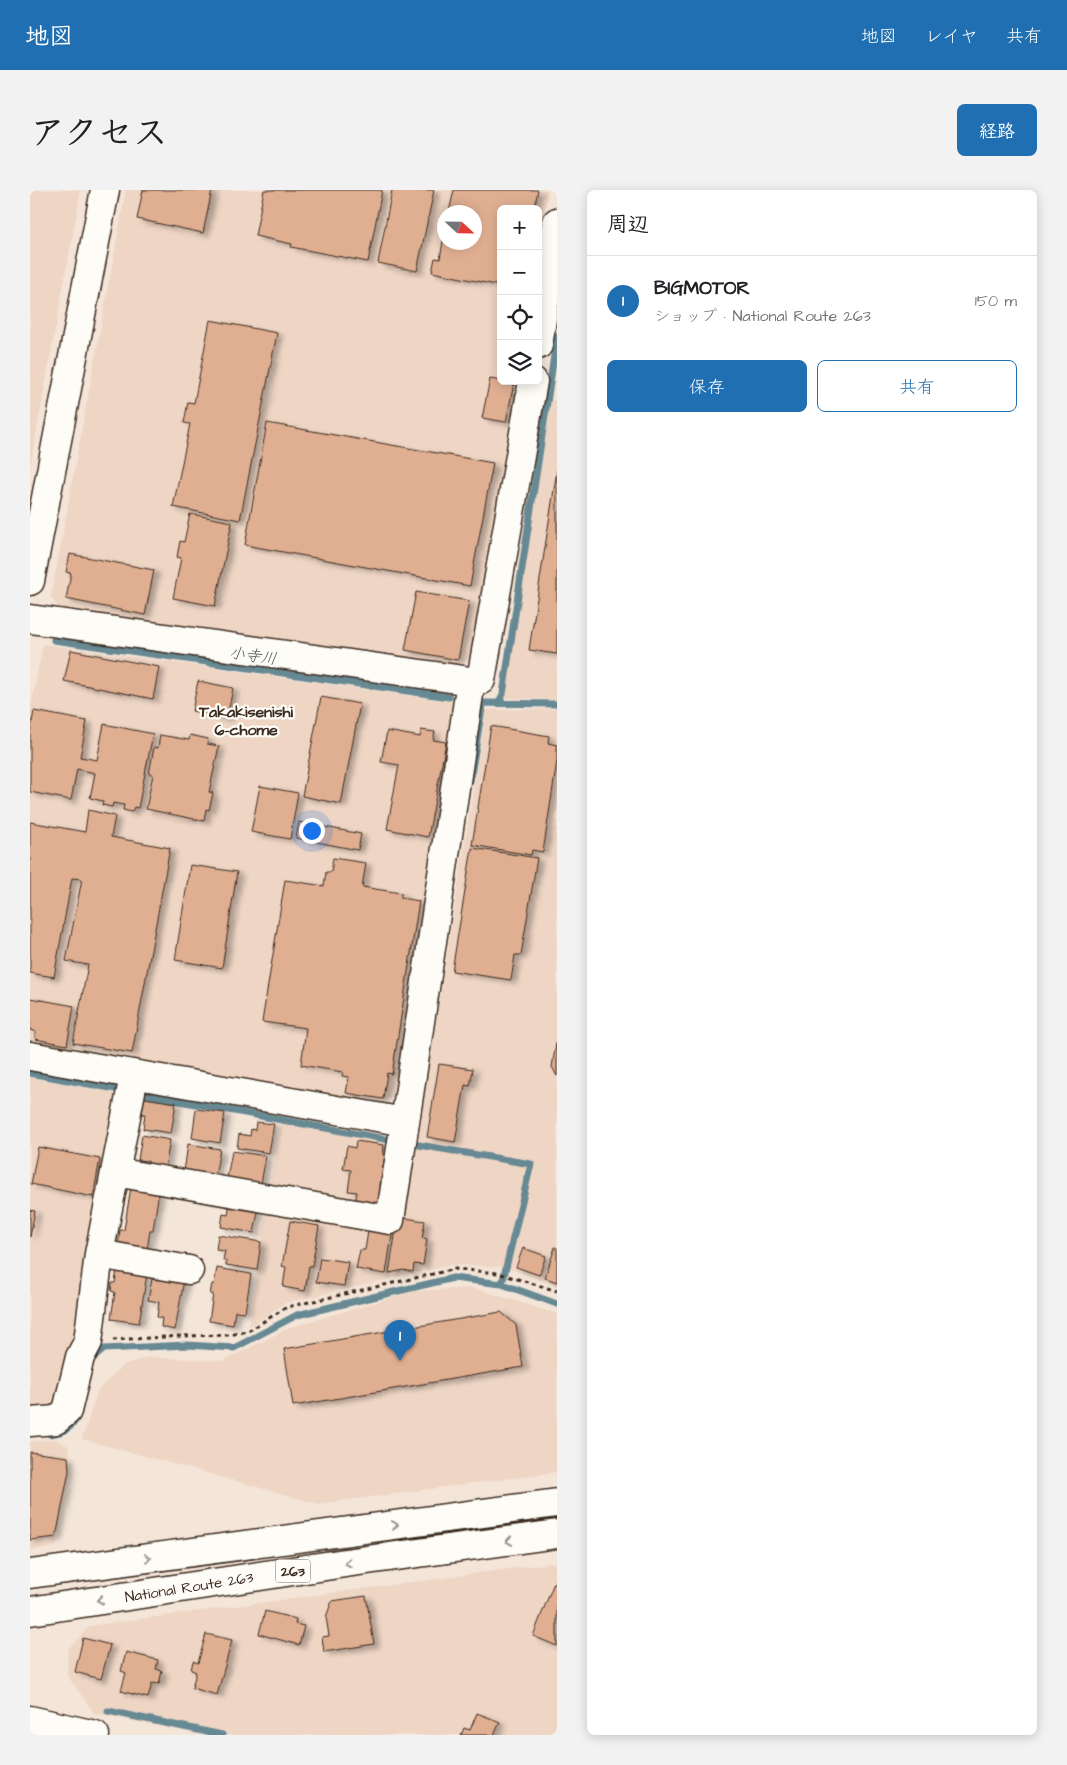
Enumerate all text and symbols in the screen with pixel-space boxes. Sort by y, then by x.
text: 地図 [25,20,73,54]
text: 地図 [861,24,897,49]
text: レイヤ [925,24,978,49]
text: 共有 [1006,24,1042,49]
button: 経路 [957,104,1037,156]
text: アクセス [30,109,168,158]
north arrow [437,205,482,250]
map controls [497,205,542,385]
button: + [497,205,542,250]
text: 周辺 [607,210,649,239]
button: − [497,250,542,295]
text: BIGMOTOR [654,275,750,302]
text: 1 [622,290,624,312]
text: 150 m [975,290,1017,312]
button: locate [497,295,542,340]
text: ショップ · National Route 263 [654,305,871,327]
button: layers [497,340,542,385]
button: 保存 [607,360,807,412]
button: 共有 [817,360,1017,412]
water label: 小寺川 [228,642,278,670]
district label: Takakisenishi 6-chome [198,701,293,741]
your location [299,818,325,844]
pin: 1 [384,1320,416,1361]
one-way arrow [392,1520,400,1531]
one-way arrow [504,1535,512,1546]
one-way arrow [144,1553,152,1564]
one-way arrow [343,1557,351,1568]
road number: 263 [276,1560,310,1582]
street label: National Route 263 [123,1567,255,1608]
one-way arrow [96,1594,104,1605]

